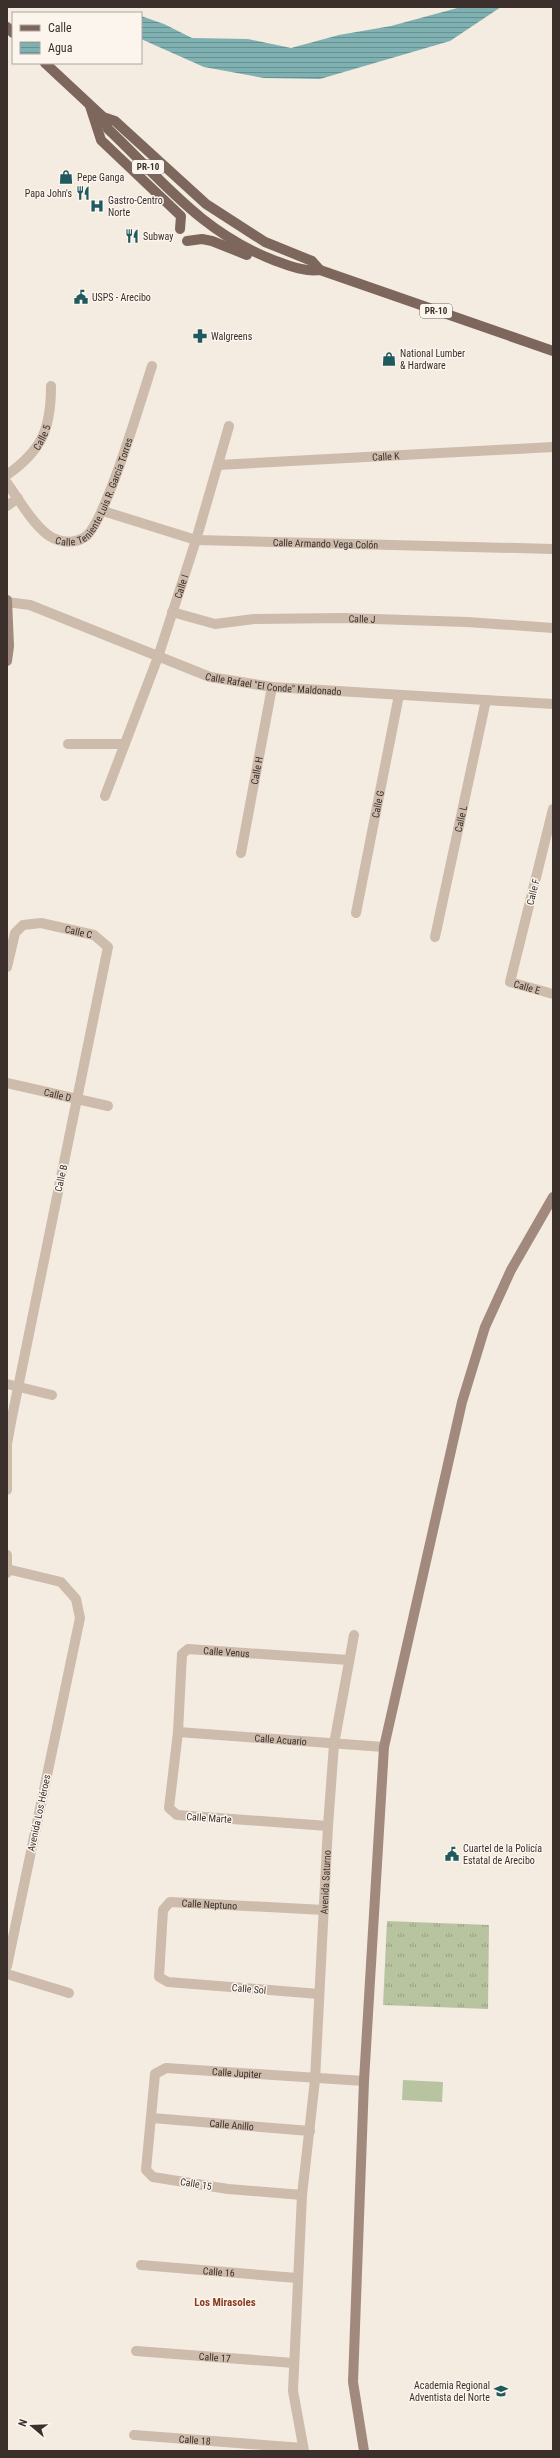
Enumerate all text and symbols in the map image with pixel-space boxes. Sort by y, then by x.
legend [12,12,142,64]
text: Calle [48,21,72,35]
text: Agua [48,41,73,55]
road number: PR-10 [132,160,164,174]
shop icon: Pepe Ganga [58,169,74,185]
place label: Pepe Ganga [77,172,125,183]
restaurant icon: Papa John's [75,185,91,201]
place label: Papa John's [25,188,72,199]
place label: Gastro-Centro Norte [108,195,163,218]
hospital icon: Gastro-Centro Norte [89,198,105,214]
restaurant icon: Subway [124,228,140,244]
place label: Subway [143,231,173,242]
public building icon: USPS - Arecibo [73,289,89,305]
place label: USPS - Arecibo [92,292,151,303]
road number: PR-10 [420,304,452,318]
pharmacy icon: Walgreens [192,328,208,344]
place label: Walgreens [211,331,253,342]
place label: National Lumber & Hardware [400,348,465,371]
shop icon: National Lumber & Hardware [381,351,397,367]
street label: Calle 5 [31,423,52,452]
street label: Calle Teniente Luis R. García Torres [54,436,134,547]
street label: Calle K [372,450,400,462]
street label: Calle Armando Vega Colón [273,536,378,550]
street label: Calle I [172,573,190,600]
street label: Calle J [348,613,376,625]
street label: Calle Rafael "El Conde" Maldonado [204,670,342,697]
street label: Calle H [248,756,264,785]
street label: Calle G [369,789,386,819]
street label: Calle L [452,804,469,833]
street label: Calle F [524,877,542,906]
street label: Calle C [64,923,94,940]
street label: Calle E [513,978,542,996]
street label: Calle D [43,1086,73,1103]
street label: Calle B [53,1163,69,1193]
street label: Calle Venus [203,1645,250,1659]
street label: Calle Acuario [254,1732,307,1747]
street label: Avenida Los Héroes [25,1773,53,1852]
street label: Calle Marte [186,1811,232,1825]
place label: Cuartel de la Policía Estatal de Arecibo [463,1843,542,1866]
public building icon: Cuartel de la Policía Estatal de Arecibo [444,1846,460,1862]
street label: Avenida Saturno [318,1850,332,1915]
street label: Calle Neptuno [181,1897,237,1911]
street label: Calle Sol [231,1982,267,1996]
street label: Calle Jupiter [212,2066,262,2080]
street label: Calle Anillo [209,2117,254,2132]
street label: Calle 15 [179,2176,213,2192]
street label: Calle 16 [202,2265,235,2278]
district label: Los Mirasoles [194,2296,256,2309]
street label: Calle 17 [198,2350,231,2364]
place label: Academia Regional Adventista del Norte [409,2380,490,2403]
school or university icon: Academia Regional Adventista del Norte [493,2383,509,2399]
north arrow [12,2406,52,2446]
text: N [16,2417,30,2428]
street label: Calle 18 [178,2433,211,2446]

